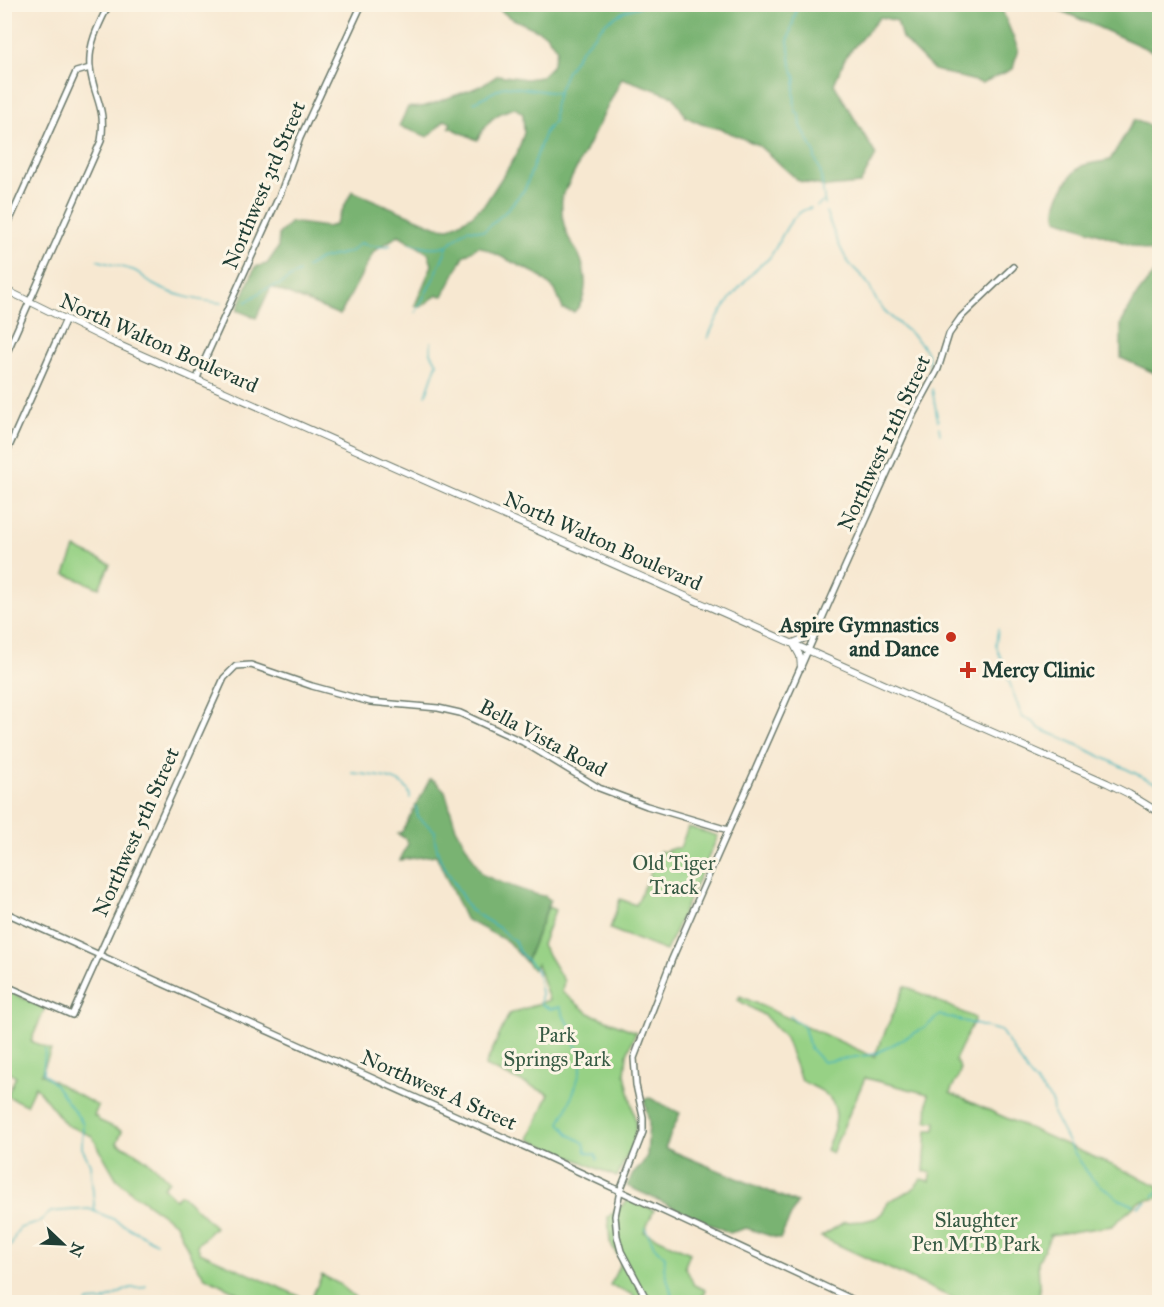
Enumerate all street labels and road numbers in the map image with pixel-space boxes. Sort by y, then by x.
street label: Northwest 3rd Street [217,96,311,273]
street label: North Walton Boulevard [56,288,263,399]
street label: Northwest 12th Street [832,350,936,535]
street label: North Walton Boulevard [500,486,707,597]
street label: Bella Vista Road [475,693,612,783]
street label: Northwest 5th Street [87,743,185,921]
street label: Northwest A Street [357,1044,521,1136]

